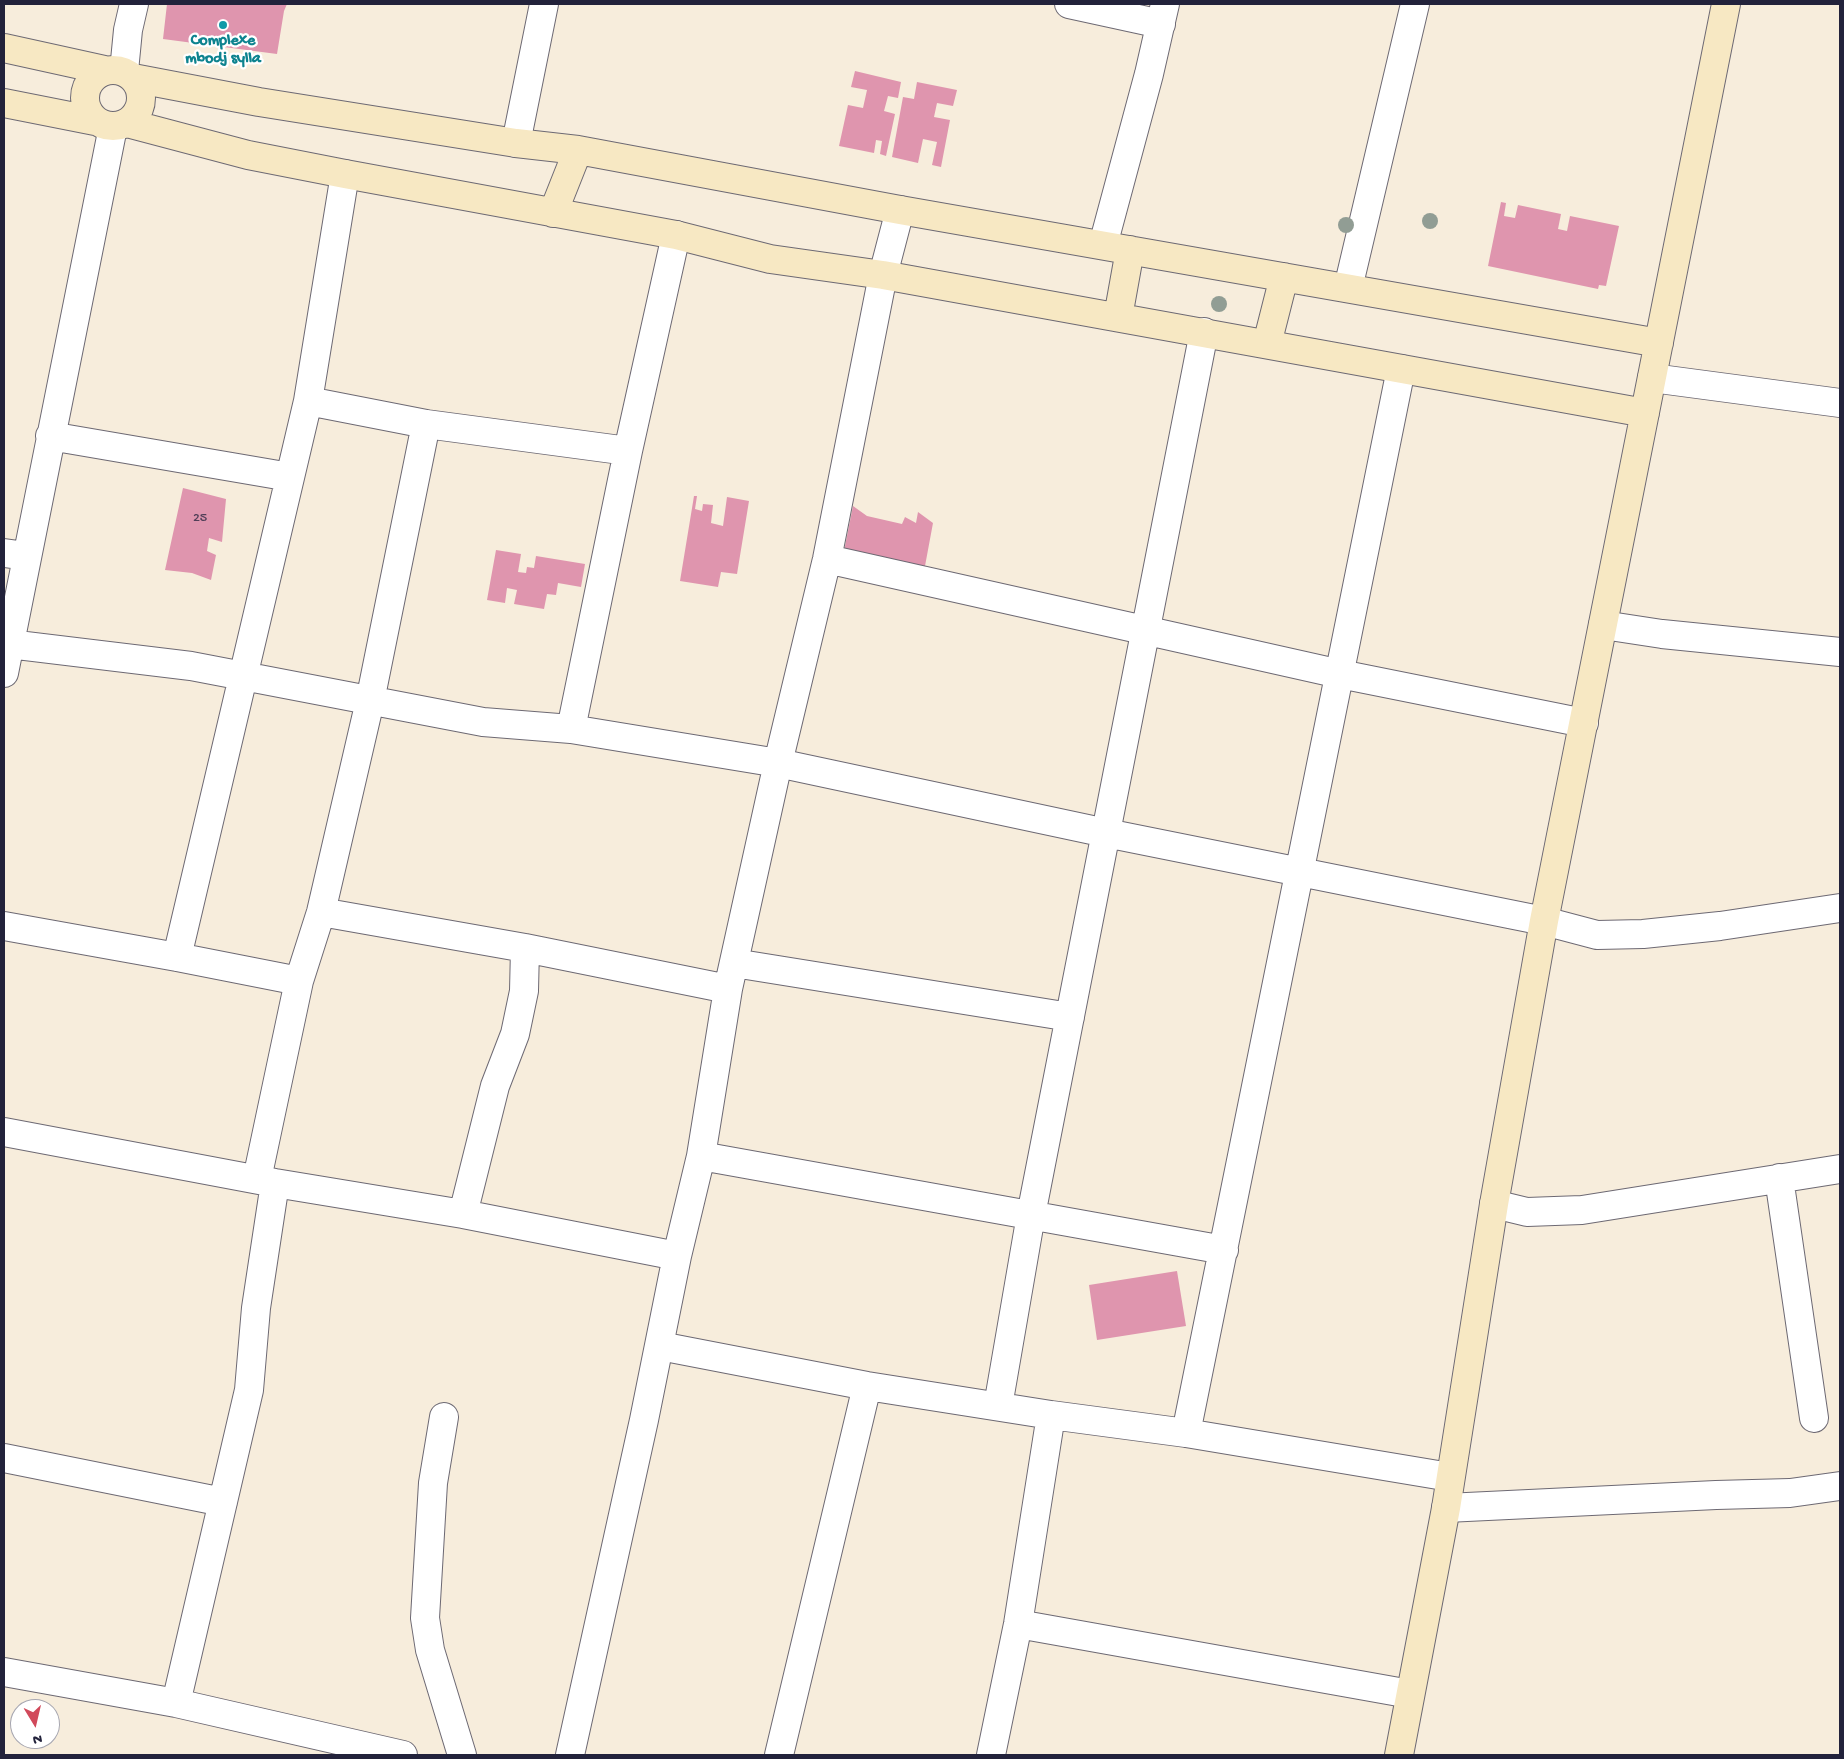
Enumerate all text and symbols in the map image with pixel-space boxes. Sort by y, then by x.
marker: Complexe mbodj sylla [217,19,229,31]
place label: Complexe mbodj sylla [185,32,261,70]
house number: 25 [193,511,207,527]
north arrow [10,1699,60,1749]
text: N [31,1729,43,1747]

